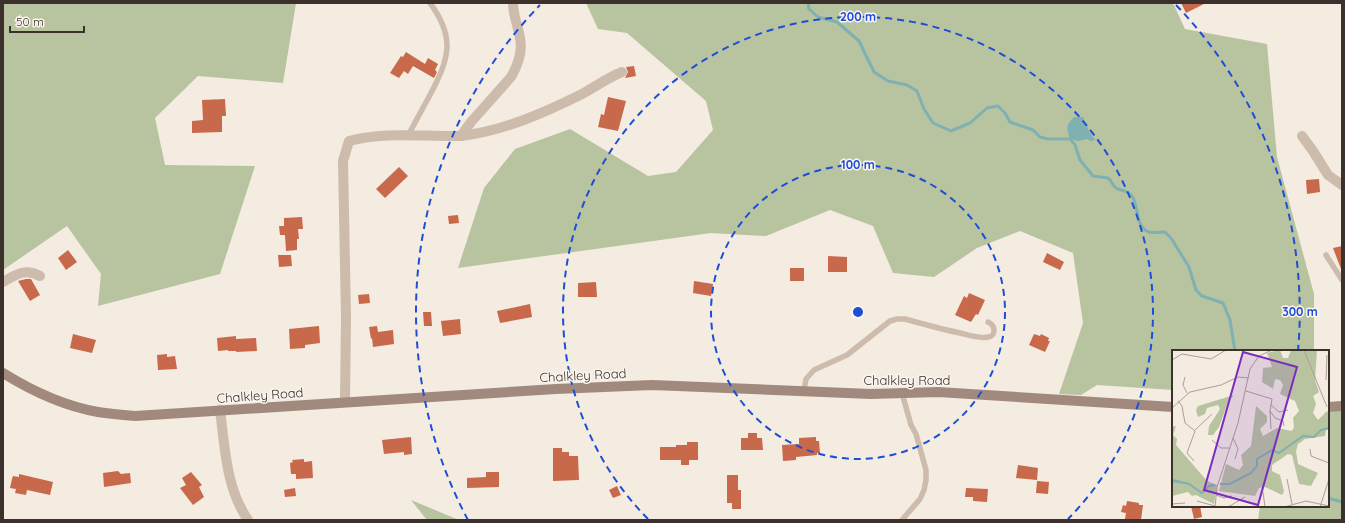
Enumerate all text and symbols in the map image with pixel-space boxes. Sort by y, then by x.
scale bar [10,8,84,34]
text: 200 m [840,9,876,24]
text: 50 m [16,14,44,29]
text: 100 m [841,157,875,172]
text: 300 m [1282,304,1318,319]
centre of rings [851,305,865,319]
inset map [1172,350,1329,507]
street label: Chalkley Road [539,365,627,385]
street label: Chalkley Road [864,372,950,388]
street label: Chalkley Road [216,384,304,406]

